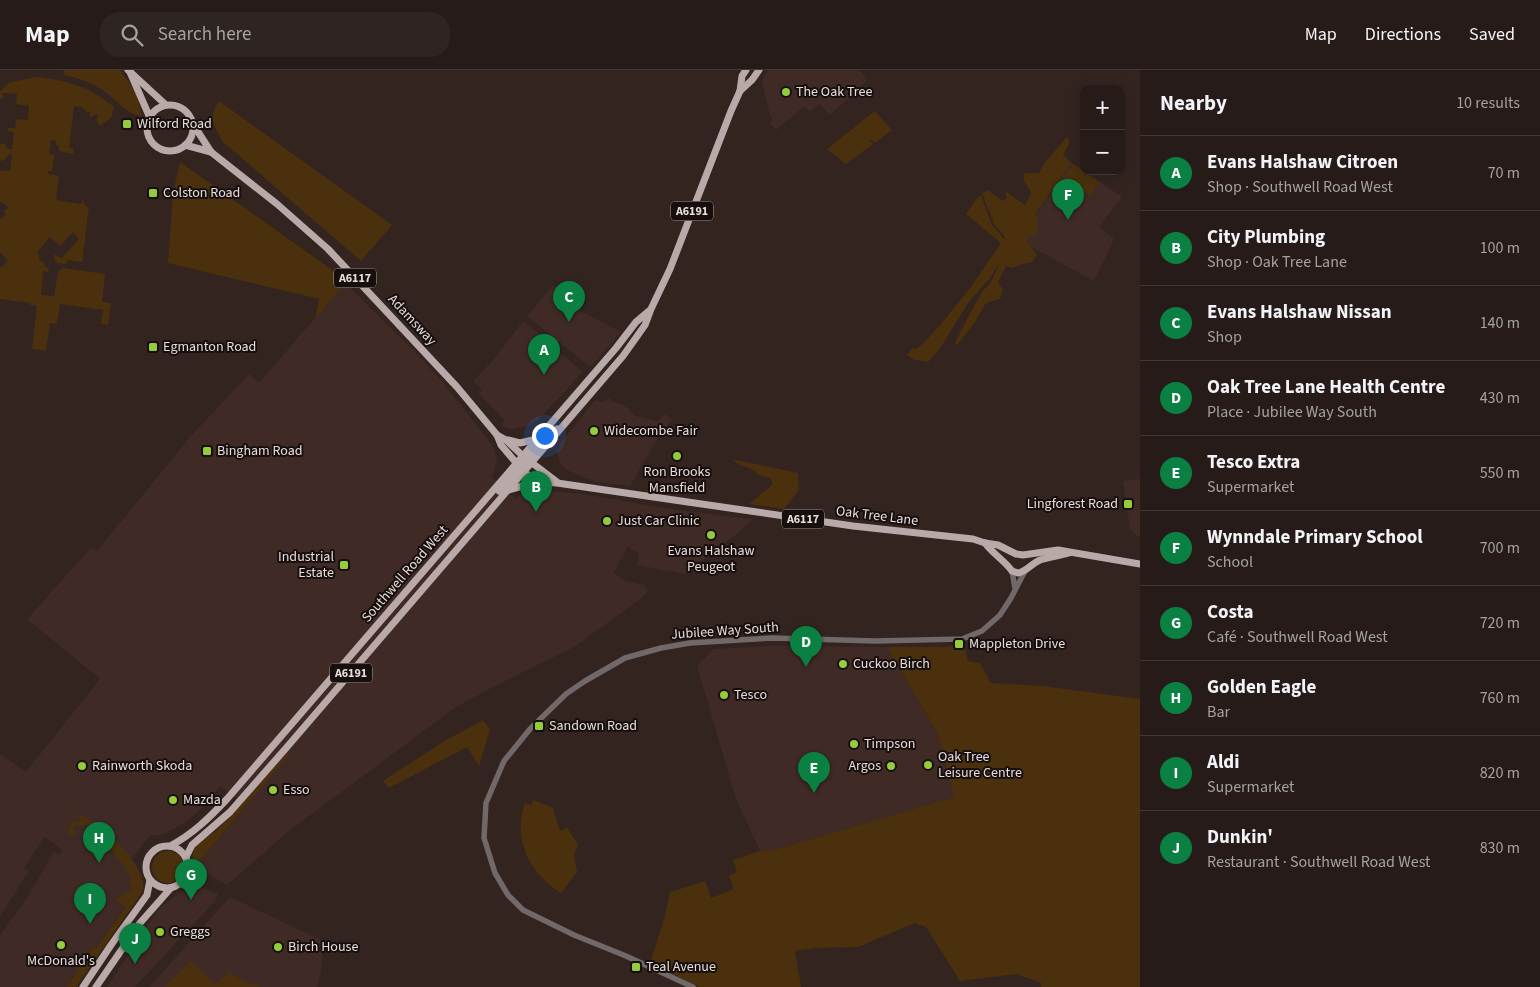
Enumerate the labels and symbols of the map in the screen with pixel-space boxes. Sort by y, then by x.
place label: The Oak Tree [796,82,872,102]
marker: The Oak Tree [780,86,792,98]
place label: Wilford Road [137,114,212,134]
marker: Wilford Road [121,118,133,130]
pin: F [1052,179,1084,220]
place label: Colston Road [163,183,240,203]
marker: Colston Road [147,187,159,199]
road number: A6191 [671,202,713,220]
road number: A6117 [334,268,376,288]
pin: C [553,281,585,322]
street label: Adamsway [383,290,441,350]
pin: A [528,334,560,375]
place label: Egmanton Road [163,337,256,357]
marker: Egmanton Road [147,341,159,353]
place label: Widecombe Fair [604,421,698,441]
your location [532,423,558,449]
marker: Widecombe Fair [588,425,600,437]
place label: Bingham Road [217,441,303,461]
marker: Bingham Road [201,445,213,457]
marker: Ron Brooks Mansfield [671,450,683,462]
place label: Ron Brooks Mansfield [644,462,711,498]
pin: B [520,471,552,512]
place label: Lingforest Road [1027,494,1118,514]
marker: Lingforest Road [1122,498,1134,510]
street label: Oak Tree Lane [835,501,919,531]
road number: A6117 [782,509,824,528]
place label: Just Car Clinic [617,511,700,531]
marker: Just Car Clinic [601,515,613,527]
street label: Southwell Road West [357,521,453,627]
marker: Evans Halshaw Peugeot [705,529,717,541]
place label: Evans Halshaw Peugeot [667,541,755,577]
place label: Industrial Estate [278,547,334,583]
marker: Industrial Estate [338,559,350,571]
street label: Jubilee Way South [670,617,780,645]
pin: D [790,626,822,667]
place label: Mappleton Drive [969,634,1065,654]
marker: Mappleton Drive [953,638,965,650]
place label: Cuckoo Birch [853,654,930,674]
marker: Cuckoo Birch [837,658,849,670]
road number: A6191 [330,664,372,682]
place label: Tesco [734,685,767,705]
marker: Tesco [718,689,730,701]
place label: Sandown Road [549,716,637,736]
marker: Sandown Road [533,720,545,732]
place label: Timpson [864,734,915,754]
marker: Timpson [848,738,860,750]
place label: Oak Tree Leisure Centre [938,747,1022,783]
pin: E [798,752,830,793]
place label: Rainworth Skoda [92,756,192,776]
place label: Argos [848,756,881,776]
marker: Oak Tree Leisure Centre [922,759,934,771]
marker: Rainworth Skoda [76,760,88,772]
marker: Argos [885,760,897,772]
place label: Esso [283,780,310,800]
marker: Esso [267,784,279,796]
place label: Mazda [183,790,221,810]
marker: Mazda [167,794,179,806]
pin: H [83,822,115,863]
pin: G [175,859,207,900]
pin: I [74,883,106,924]
place label: Greggs [170,922,210,942]
pin: J [119,923,151,964]
marker: Greggs [154,926,166,938]
place label: Birch House [288,937,358,957]
marker: McDonald's [55,939,67,951]
marker: Birch House [272,941,284,953]
place label: McDonald's [27,951,95,971]
place label: Teal Avenue [646,957,716,977]
marker: Teal Avenue [630,961,642,973]

